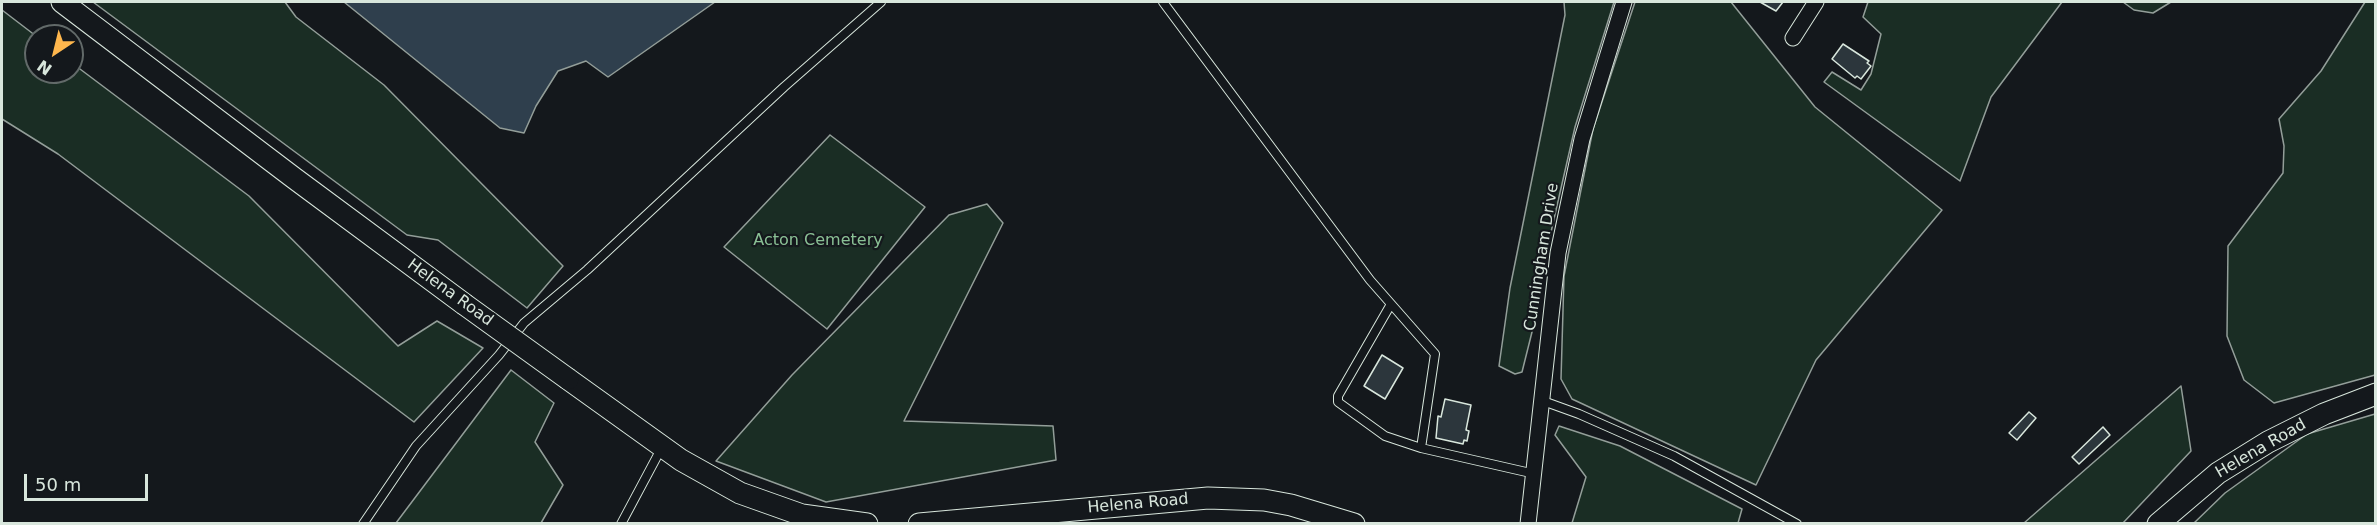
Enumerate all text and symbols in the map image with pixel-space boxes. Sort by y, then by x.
north arrow [24,24,84,84]
text: N [34,56,55,79]
street label: Cunningham Drive [1521,182,1563,332]
park label: Acton Cemetery [753,231,883,251]
street label: Helena Road [403,255,497,331]
street label: Helena Road [2212,415,2310,483]
scale bar [27,462,152,500]
text: 50 m [35,474,81,495]
street label: Helena Road [1087,490,1189,518]

